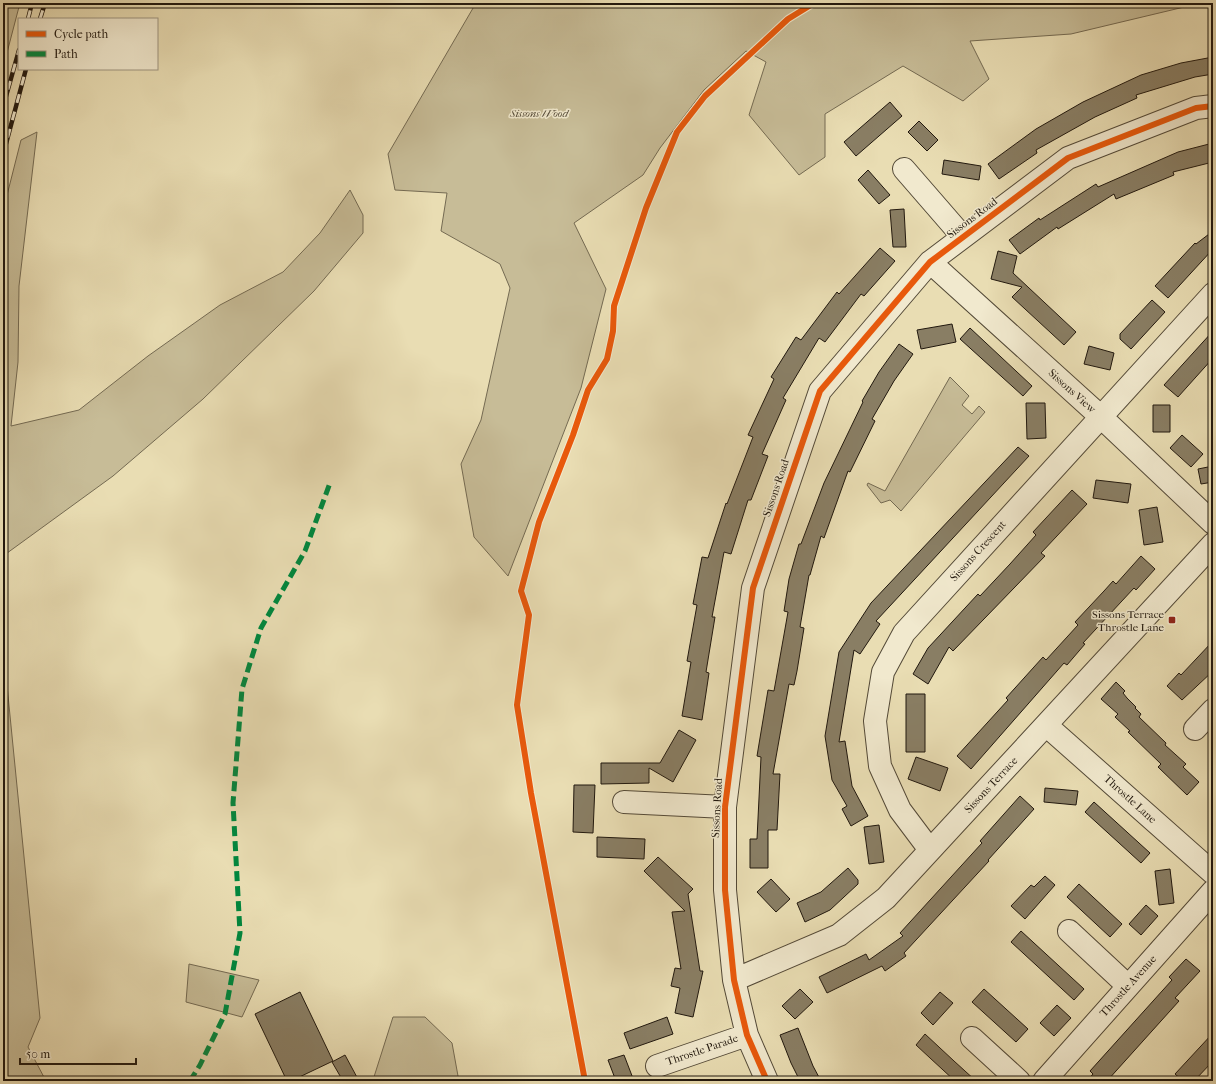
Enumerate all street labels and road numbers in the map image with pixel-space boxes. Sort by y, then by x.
street label: Sissons Road [944,194,1001,241]
street label: Sissons View [1046,366,1099,416]
street label: Sissons Road [760,457,792,518]
street label: Sissons Crescent [947,518,1009,584]
street label: Sissons Terrace [962,754,1021,816]
street label: Throstle Lane [1101,772,1159,826]
street label: Sissons Road [709,777,725,838]
street label: Throstle Avenue [1097,952,1159,1019]
street label: Throstle Parade [664,1031,740,1068]

